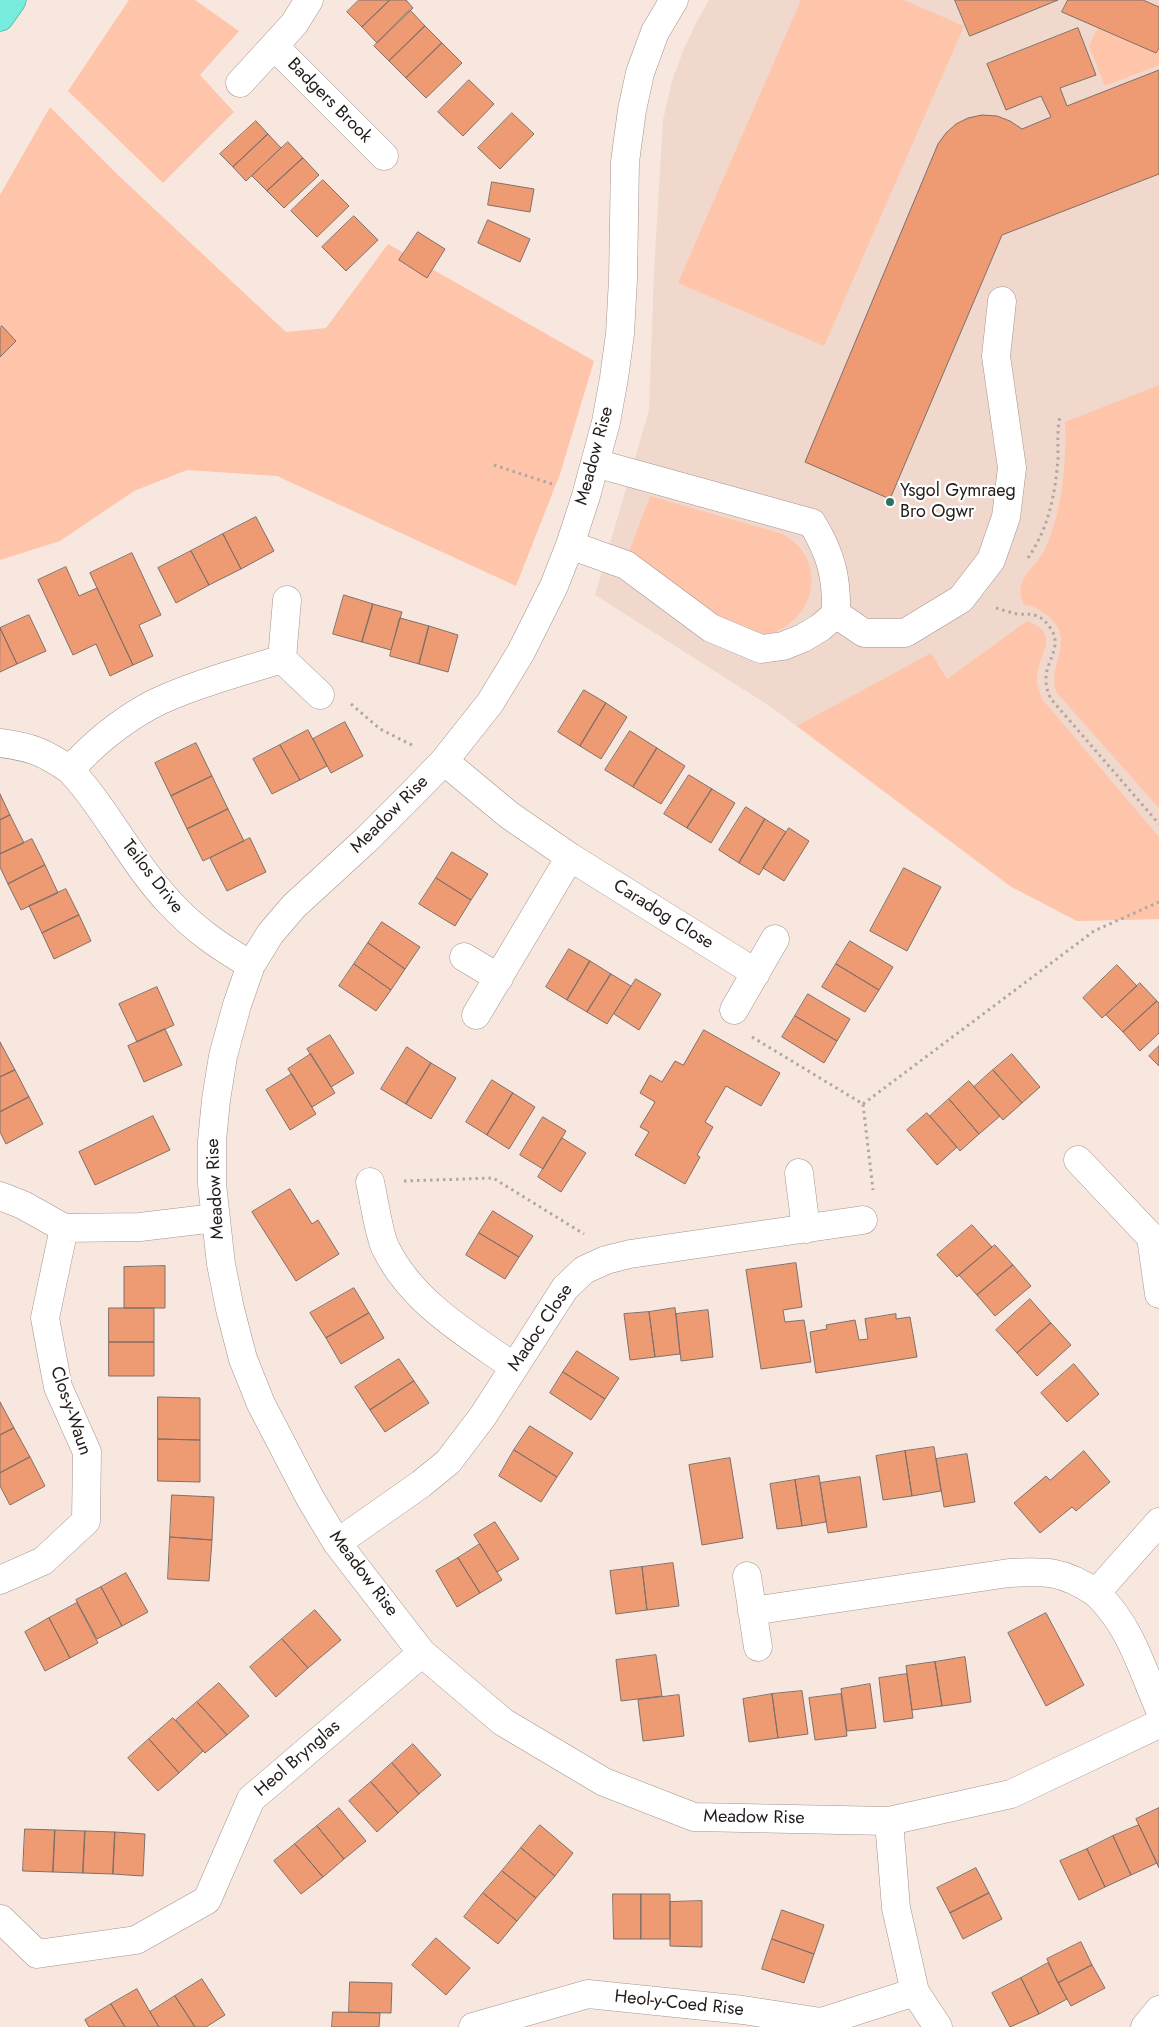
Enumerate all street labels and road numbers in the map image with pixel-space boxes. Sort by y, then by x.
street label: Badgers Brook [282,54,376,148]
street label: Meadow Rise [571,404,619,508]
street label: Meadow Rise [347,772,433,858]
street label: Teilos Drive [117,836,187,918]
street label: Caradog Close [609,876,717,954]
street label: Meadow Rise [203,1138,229,1240]
street label: Madoc Close [504,1280,578,1376]
street label: Clos-y-Waun [45,1364,95,1458]
street label: Meadow Rise [324,1527,402,1621]
street label: Heol Brynglas [251,1716,345,1802]
street label: Meadow Rise [703,1806,805,1830]
street label: Heol-y-Coed Rise [613,1986,745,2022]

